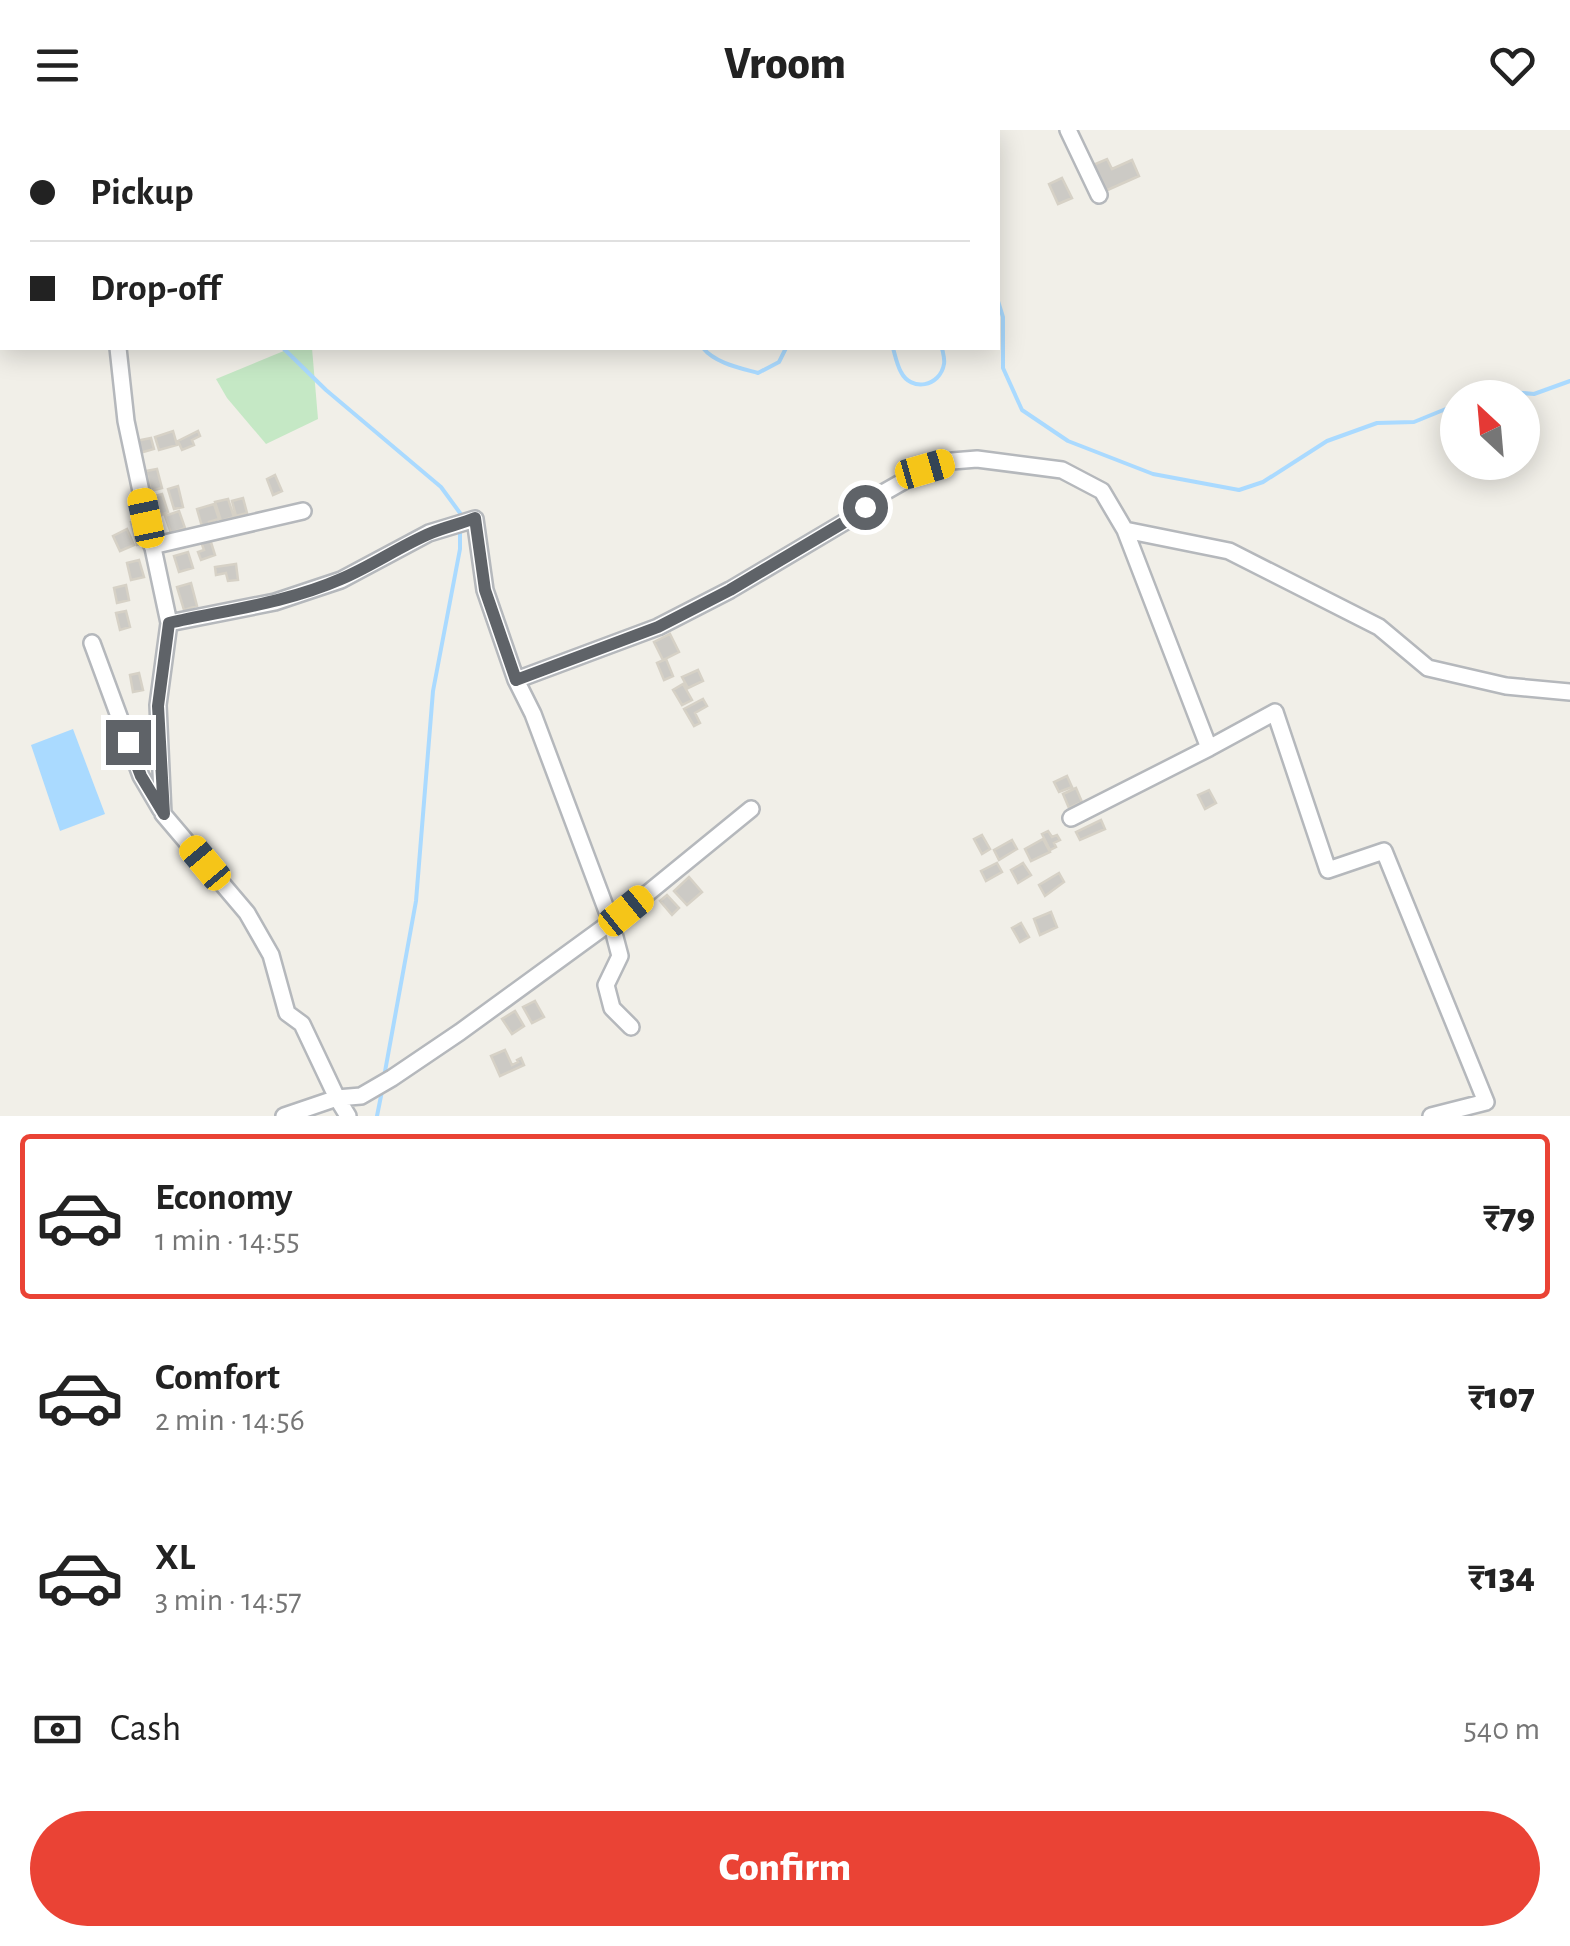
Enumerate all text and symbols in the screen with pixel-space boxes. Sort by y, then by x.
icon: menu [30,38,85,93]
icon: heart [1485,38,1540,93]
text: Vroom [724,42,846,87]
text: Pickup [90,174,194,212]
text: Drop-off [90,270,221,308]
north arrow [1440,380,1540,480]
map controls [1440,380,1540,480]
car [892,446,958,492]
route start [843,485,888,530]
car [125,486,167,550]
route end [106,720,151,765]
car [174,830,236,896]
car [593,880,659,942]
icon: car [35,1172,125,1262]
text: Economy [155,1179,293,1217]
text: ₹79 [1483,1198,1535,1236]
text: 1 min · 14:55 [155,1224,300,1256]
icon: car [35,1352,125,1442]
text: Comfort [155,1359,280,1397]
text: ₹107 [1468,1378,1535,1416]
text: 2 min · 14:56 [155,1404,305,1436]
icon: car [35,1532,125,1622]
text: XL [155,1539,195,1577]
text: ₹134 [1468,1558,1535,1596]
text: 3 min · 14:57 [155,1584,302,1616]
icon: cash [30,1702,85,1757]
text: Cash [110,1710,181,1748]
text: 540 m [1463,1713,1540,1745]
button: Confirm [30,1811,1540,1926]

